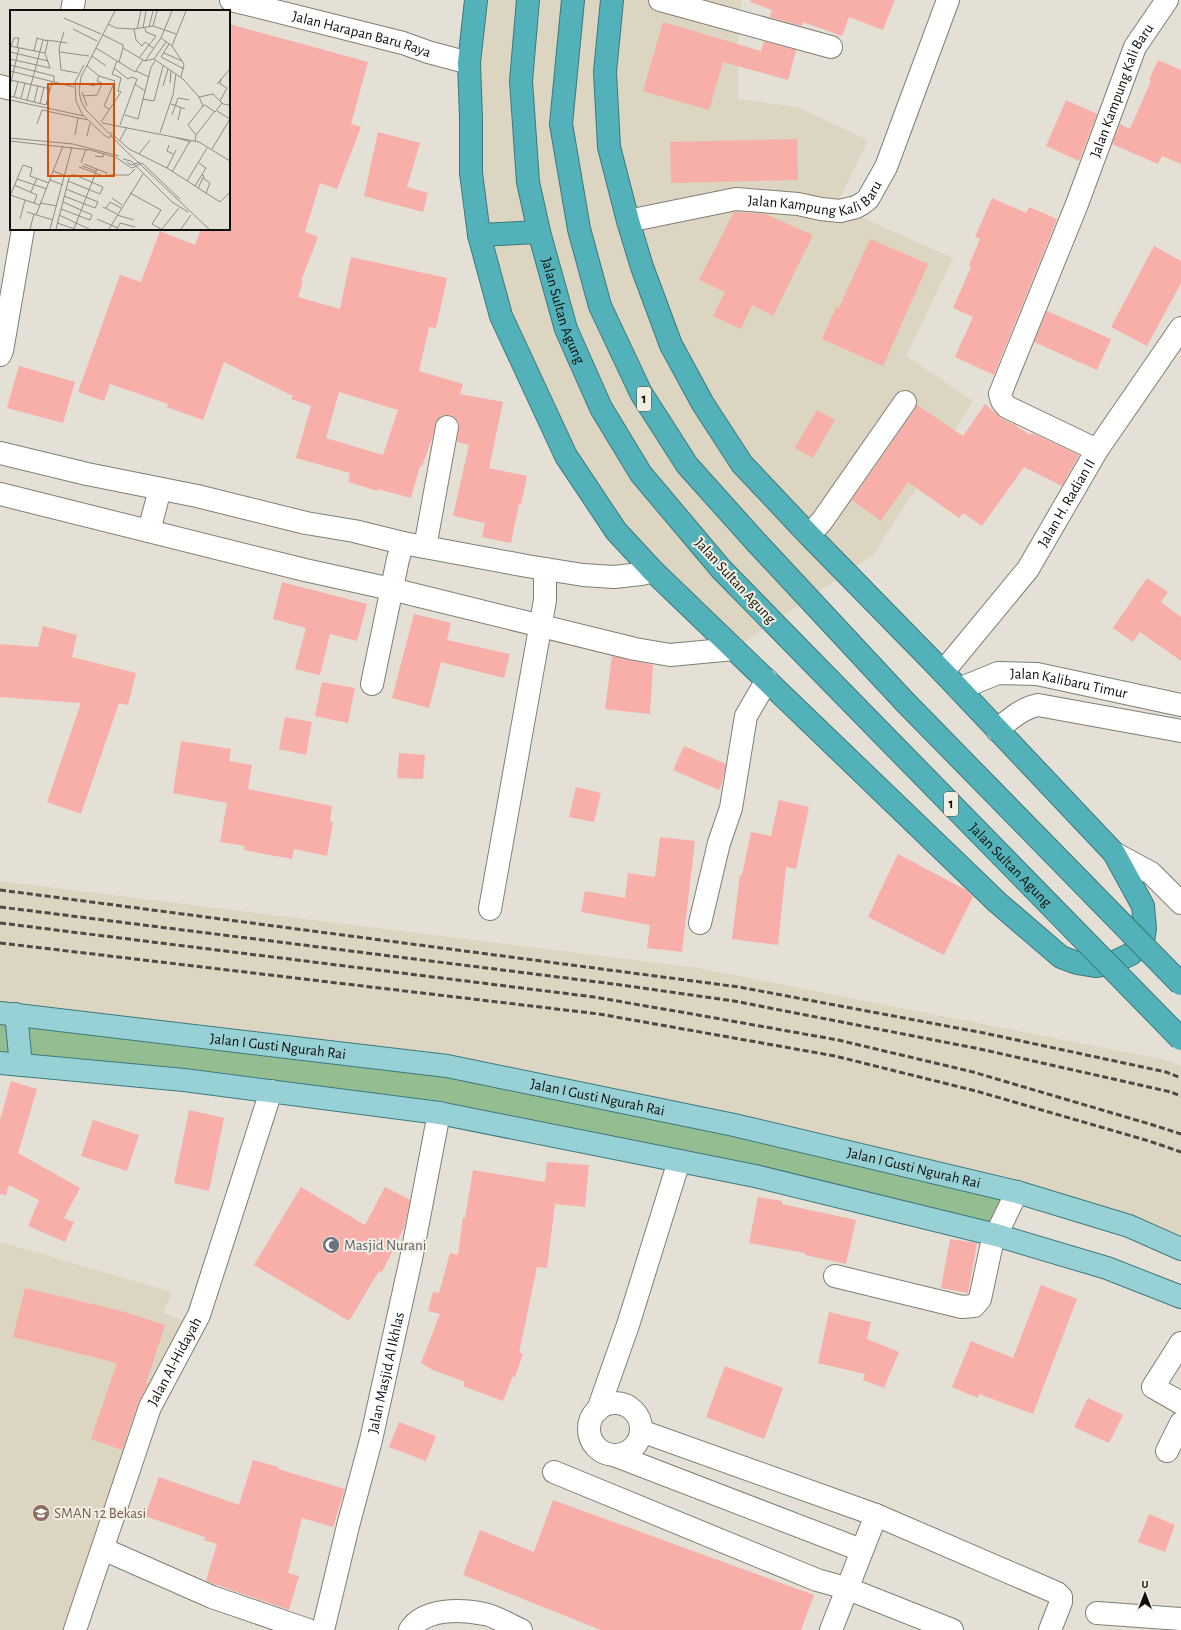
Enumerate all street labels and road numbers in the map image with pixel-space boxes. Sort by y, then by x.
street label: Jalan Harapan Baru Raya [291,8,433,60]
street label: Jalan Kampung Kali Baru [1087,20,1156,159]
street label: Jalan Kampung Kali Baru [747,178,884,219]
street label: Jalan Sultan Agung [539,256,588,367]
road number: 1 [637,387,651,411]
street label: Jalan H. Radian II [1035,456,1098,550]
street label: Jalan Sultan Agung [692,535,779,627]
street label: Jalan Kalibaru Timur [1010,666,1129,701]
road number: 1 [944,792,958,816]
street label: Jalan Sultan Agung [966,820,1055,910]
street label: Jalan I Gusti Ngurah Rai [209,1030,347,1061]
street label: Jalan I Gusti Ngurah Rai [529,1076,666,1118]
street label: Jalan I Gusti Ngurah Rai [846,1145,982,1191]
street label: Jalan Masjid Al Ikhlas [365,1311,407,1435]
street label: Jalan Al-Hidayah [145,1315,204,1408]

